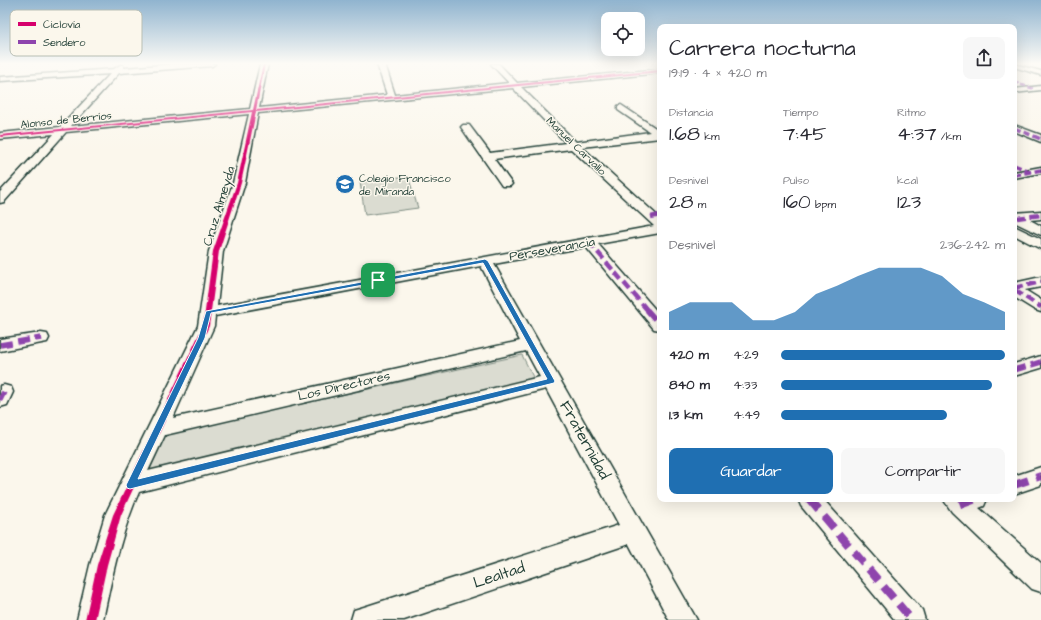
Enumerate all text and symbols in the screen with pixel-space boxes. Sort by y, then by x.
legend [10,10,142,56]
map controls [601,12,645,56]
button: locate [601,12,645,56]
text: Ciclovía [43,17,81,32]
text: Carrera nocturna [669,33,856,64]
text: Sendero [43,35,86,50]
button: share [963,37,1005,79]
text: 19:19 · 4 × 420 m [669,64,767,82]
text: Distancia [669,105,713,120]
text: Tiempo [783,105,818,120]
text: Ritmo [897,105,926,120]
street label: Alonso de Berríos [20,108,113,132]
street label: Manuel Carvallo [543,113,610,179]
text: 1.68 [669,120,700,148]
text: 7:45 [783,120,826,148]
text: 4:37 [897,120,936,148]
text: km [700,129,720,144]
text: /km [936,129,961,144]
street label: Cruz Almeyda [198,164,241,248]
place label: Colegio Francisco de Miranda [359,171,451,199]
school or university icon: Colegio Francisco de Miranda [334,173,356,195]
text: Desnivel [669,173,708,188]
text: Pulso [783,173,809,188]
text: kcal [897,173,918,188]
text: 28 [669,188,693,216]
text: 160 [783,188,811,216]
text: 123 [897,188,921,216]
text: m [693,197,706,212]
text: bpm [811,197,836,212]
street label: Perseverancia [508,233,597,265]
text: Desnivel [669,236,715,254]
text: 236–242 m [940,236,1005,254]
pin [361,263,395,297]
icon: arrive [367,269,389,291]
text: 420 m [669,346,709,364]
text: 4:29 [733,346,759,364]
street label: Los Directores [296,367,392,405]
text: 840 m [669,376,710,394]
text: 4:33 [733,376,757,394]
street label: Fraternidad [554,397,616,483]
text: 1.3 km [669,406,702,424]
text: 4:49 [733,406,760,424]
button: Guardar [669,448,833,494]
button: Compartir [841,448,1005,494]
street label: Lealtad [470,556,528,594]

